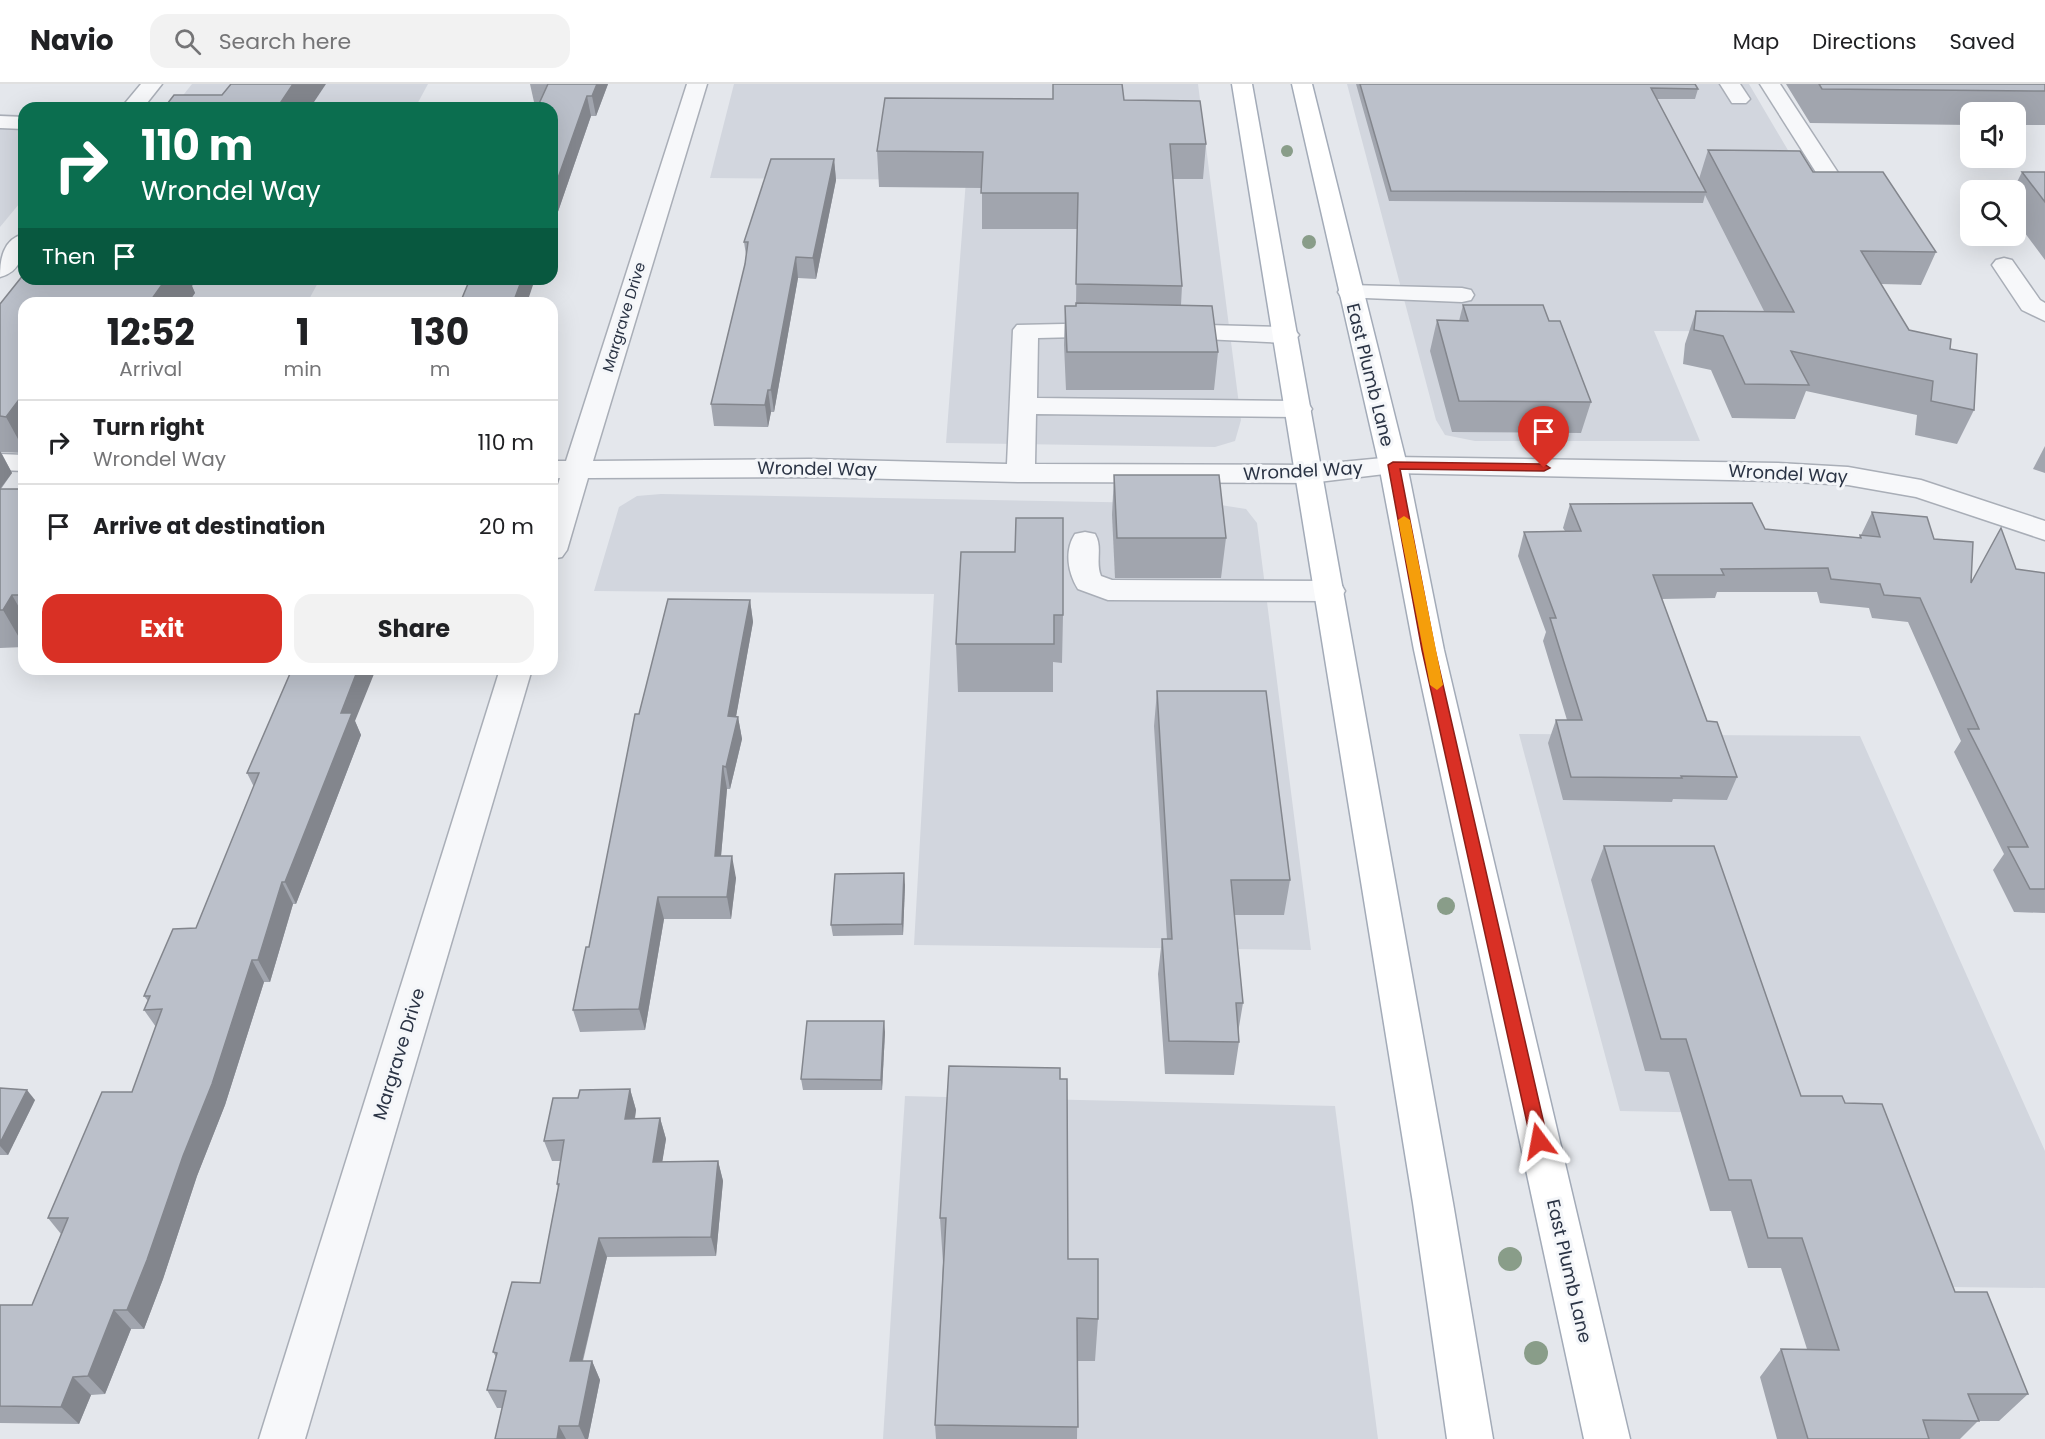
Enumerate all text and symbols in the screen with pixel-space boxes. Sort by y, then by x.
search box [150,14,570,68]
text: Navio [30,21,114,60]
icon: search [171,25,204,58]
text: Search here [219,26,351,57]
text: Map [1733,27,1779,56]
text: Directions [1812,27,1916,56]
text: Saved [1949,27,2015,56]
map controls [1960,102,2026,246]
button: sound [1960,102,2026,168]
text: 110 m [141,116,253,175]
icon: right [42,126,120,204]
text: Wrondel Way [141,172,321,209]
button: search [1960,180,2026,246]
icon: arrive [108,240,141,273]
text: Then [42,241,96,272]
street label: Margrave Drive [597,259,650,374]
street label: East Plumb Lane [1341,301,1400,449]
text: 12:52 [107,307,195,358]
text: 1 [296,307,310,358]
text: 130 [411,307,469,358]
text: Arrival [119,355,182,383]
text: min [284,355,322,383]
text: m [430,355,450,383]
pin [1518,406,1569,468]
text: Turn right [93,412,204,443]
icon: arrive [1527,415,1560,448]
icon: right [42,426,75,459]
text: 110 m [478,427,534,458]
text: Wrondel Way [93,445,226,473]
street label: Wrondel Way [757,455,877,482]
street label: Wrondel Way [1243,455,1363,486]
street label: Wrondel Way [1728,458,1848,489]
icon: arrive [42,510,75,543]
text: Arrive at destination [93,511,325,542]
text: 20 m [479,511,534,542]
button: Exit [42,594,282,663]
button: Share [294,594,534,663]
street label: Margrave Drive [367,985,430,1123]
position arrow [1507,1109,1571,1173]
street label: East Plumb Lane [1541,1197,1598,1345]

